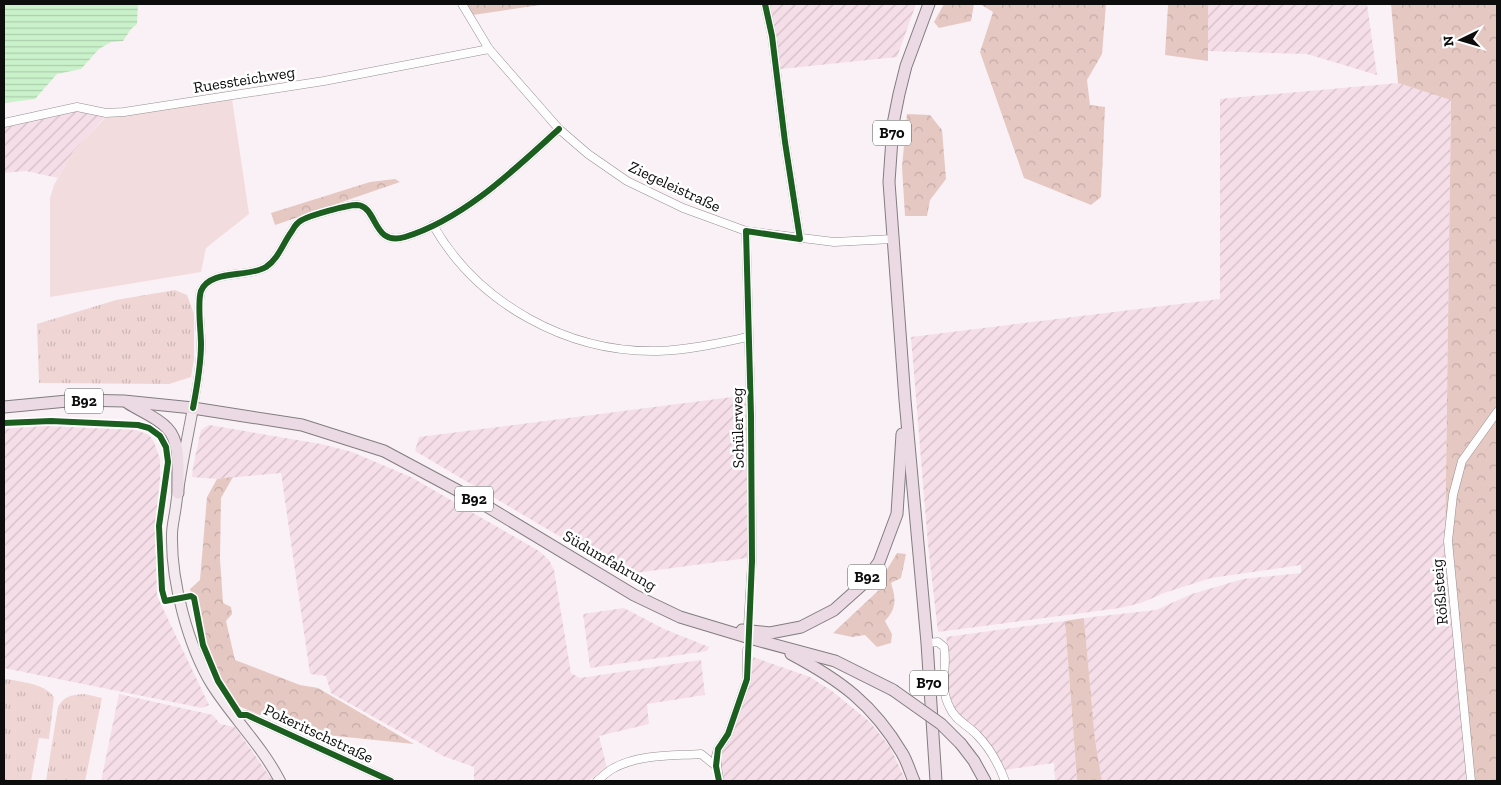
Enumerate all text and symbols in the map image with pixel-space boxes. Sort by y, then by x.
north arrow [1436,15,1486,65]
text: N [1440,35,1457,47]
street label: Ruessteichweg [192,62,297,97]
road number: B70 [873,120,911,146]
street label: Ziegeleistraße [626,157,724,216]
street label: Schülerweg [727,387,748,469]
road number: B92 [65,388,103,414]
road number: B92 [455,486,493,512]
street label: Südumfahrung [560,526,660,595]
street label: Rößlsteig [1427,558,1452,626]
road number: B92 [848,564,886,590]
road number: B70 [910,670,948,696]
street label: Pokeritschstraße [261,700,376,767]

